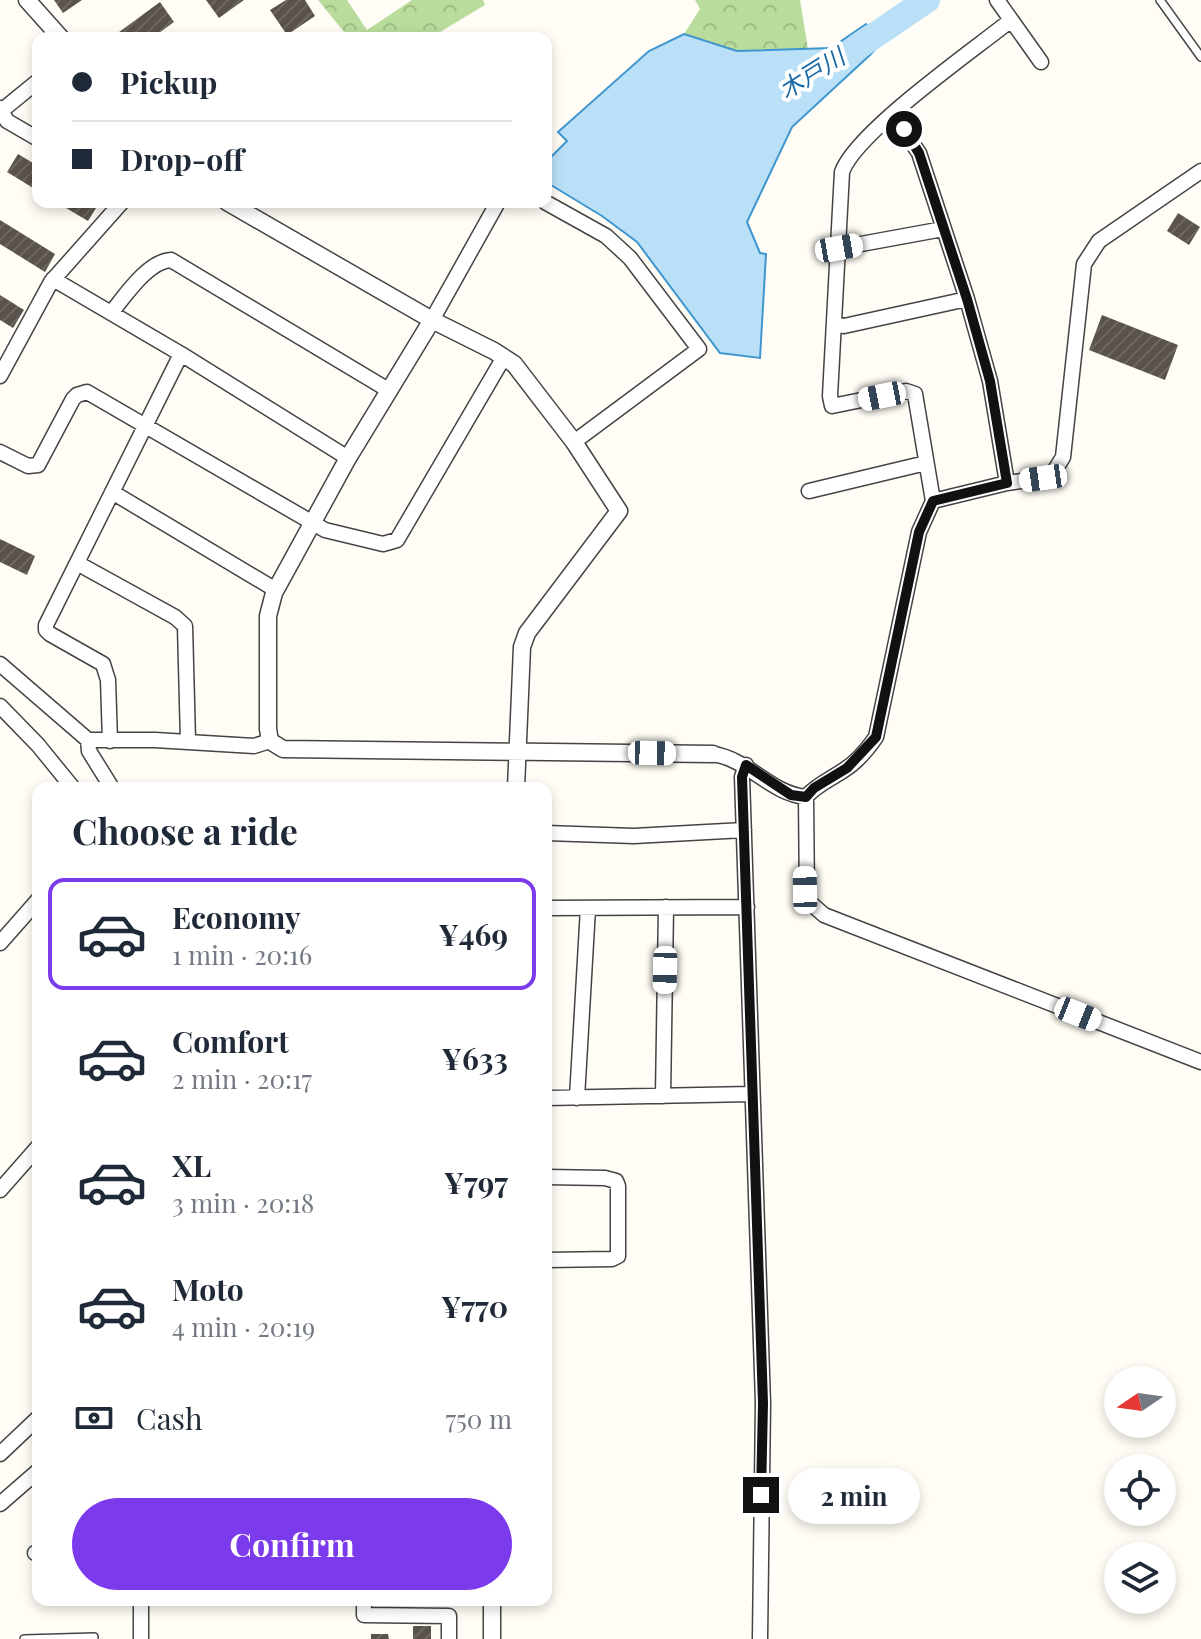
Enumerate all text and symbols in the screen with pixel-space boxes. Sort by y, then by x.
water label: 木戸川 [772,38,852,105]
text: Pickup [120,62,217,102]
route start [886,111,922,147]
text: Drop-off [120,139,244,179]
car [813,232,865,264]
car [856,380,908,412]
car [1018,463,1068,493]
car [628,741,676,765]
text: Choose a ride [72,806,298,854]
car [793,866,817,914]
text: Economy [172,897,301,937]
icon: car [76,898,148,970]
text: ¥469 [438,914,508,954]
text: 1 min · 20:16 [172,937,312,972]
car [653,946,677,994]
car [1051,994,1105,1034]
text: Comfort [172,1021,289,1061]
icon: car [76,1022,148,1094]
text: ¥633 [442,1038,508,1078]
text: 2 min · 20:17 [172,1061,312,1096]
text: XL [172,1145,211,1185]
icon: car [76,1146,148,1218]
text: ¥797 [444,1162,508,1202]
text: 3 min · 20:18 [172,1185,314,1220]
text: Moto [172,1269,244,1309]
icon: car [76,1270,148,1342]
text: ¥770 [441,1286,508,1326]
text: 4 min · 20:19 [172,1309,315,1344]
north arrow [1104,1366,1176,1438]
map controls [1104,1366,1176,1614]
icon: cash [72,1396,116,1440]
text: Cash [136,1398,203,1438]
text: 750 m [445,1401,512,1436]
button: locate [1104,1454,1176,1526]
callout: 2 min [789,1467,921,1523]
route end [743,1477,779,1513]
text: 2 min [820,1478,888,1513]
button: Confirm [72,1498,512,1590]
button: layers [1104,1542,1176,1614]

